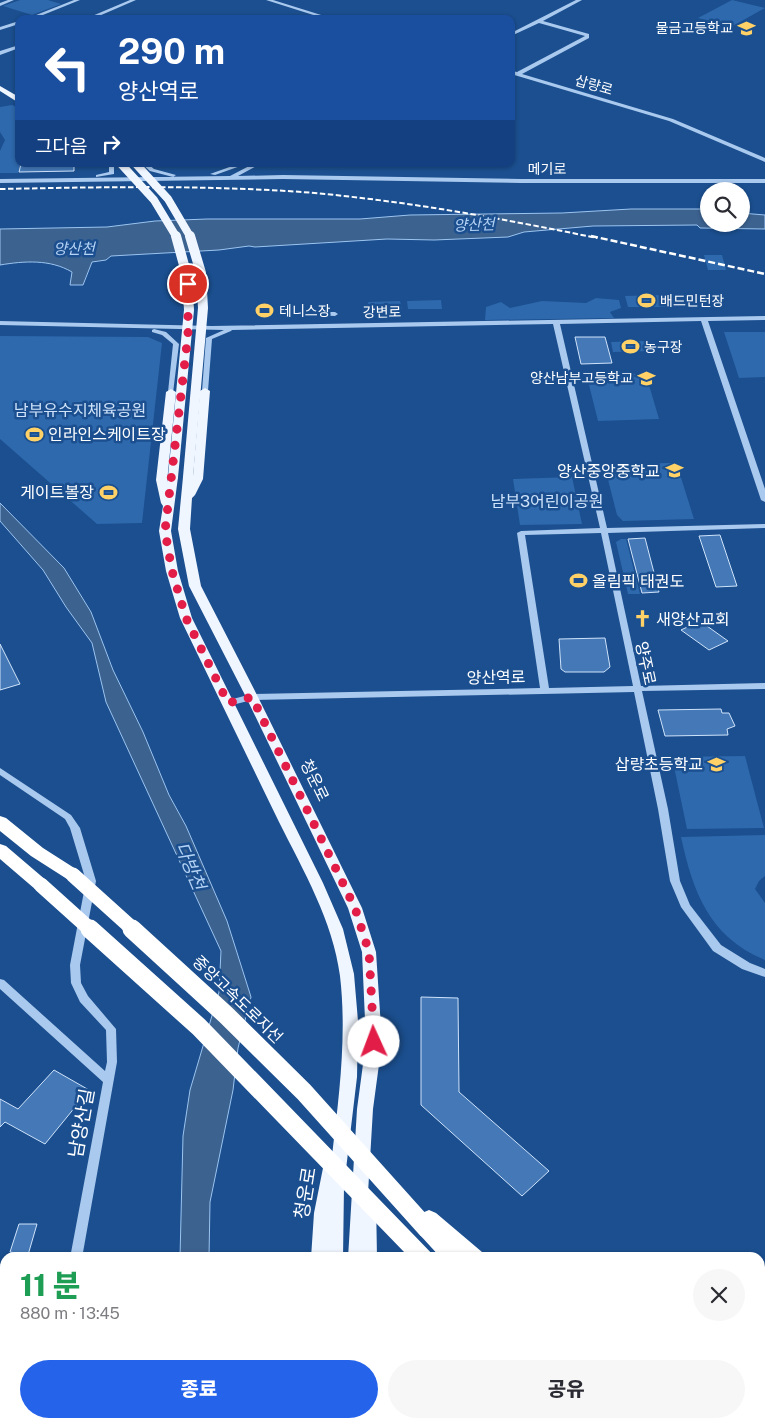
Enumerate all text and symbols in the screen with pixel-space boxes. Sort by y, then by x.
school or university icon: 물금고등학교 [737,18,757,38]
place label: 물금고등학교 [656,20,733,36]
text: 290 m [118,31,225,72]
icon: left [35,35,100,100]
street label: 삽량로 [573,72,615,98]
text: 양산역로 [118,78,199,104]
icon: right [97,130,125,158]
text: 그다음 [35,135,87,157]
street label: 메기로 [528,161,566,177]
map controls [700,182,750,232]
button: search [700,182,750,232]
water label: 양산천 [453,215,497,234]
water label: 양산천 [53,240,97,257]
pin [167,263,209,305]
icon: arrive [174,270,202,298]
sports icon: 배드민턴장 [636,291,656,311]
place label: 배드민턴장 [660,293,725,309]
sports icon: 테니스장 [255,301,275,321]
place label: 테니스장 [279,303,331,319]
street label: 강변로 [363,304,402,320]
sports icon: 농구장 [620,337,640,357]
place label: 농구장 [644,339,683,355]
school or university icon: 양산남부고등학교 [637,368,657,388]
place label: 양산남부고등학교 [530,370,633,386]
park label: 남부유수지체육공원 [14,401,146,420]
sports icon: 인라인스케이트장 [24,424,44,444]
place label: 인라인스케이트장 [48,425,166,444]
school or university icon: 양산중앙중학교 [664,461,684,481]
place label: 양산중앙중학교 [557,462,660,481]
sports icon: 게이트볼장 [98,482,118,502]
place label: 게이트볼장 [20,483,94,502]
park label: 남부3어린이공원 [490,492,604,511]
sports icon: 올림픽 태권도 [568,571,588,591]
place label: 올림픽 태권도 [592,572,684,591]
church icon: 새양산교회 [632,609,652,629]
place label: 새양산교회 [656,610,730,629]
street label: 양주로 [632,640,659,687]
street label: 양산역로 [466,667,526,688]
school or university icon: 삽량초등학교 [707,754,727,774]
place label: 삽량초등학교 [615,755,703,774]
street label: 청운로 [296,756,333,804]
water label: 다방천 [171,839,211,895]
street label: 중앙고속도로지선 [189,952,287,1047]
position arrow [347,1015,399,1067]
street label: 남양산길 [64,1087,98,1159]
street label: 청운로 [290,1165,320,1221]
text: 11 분 [20,1267,80,1303]
button: close [693,1269,745,1321]
text: 880 m · 13:45 [20,1304,120,1323]
button: 종료 [20,1360,378,1418]
button: 공유 [388,1360,745,1418]

